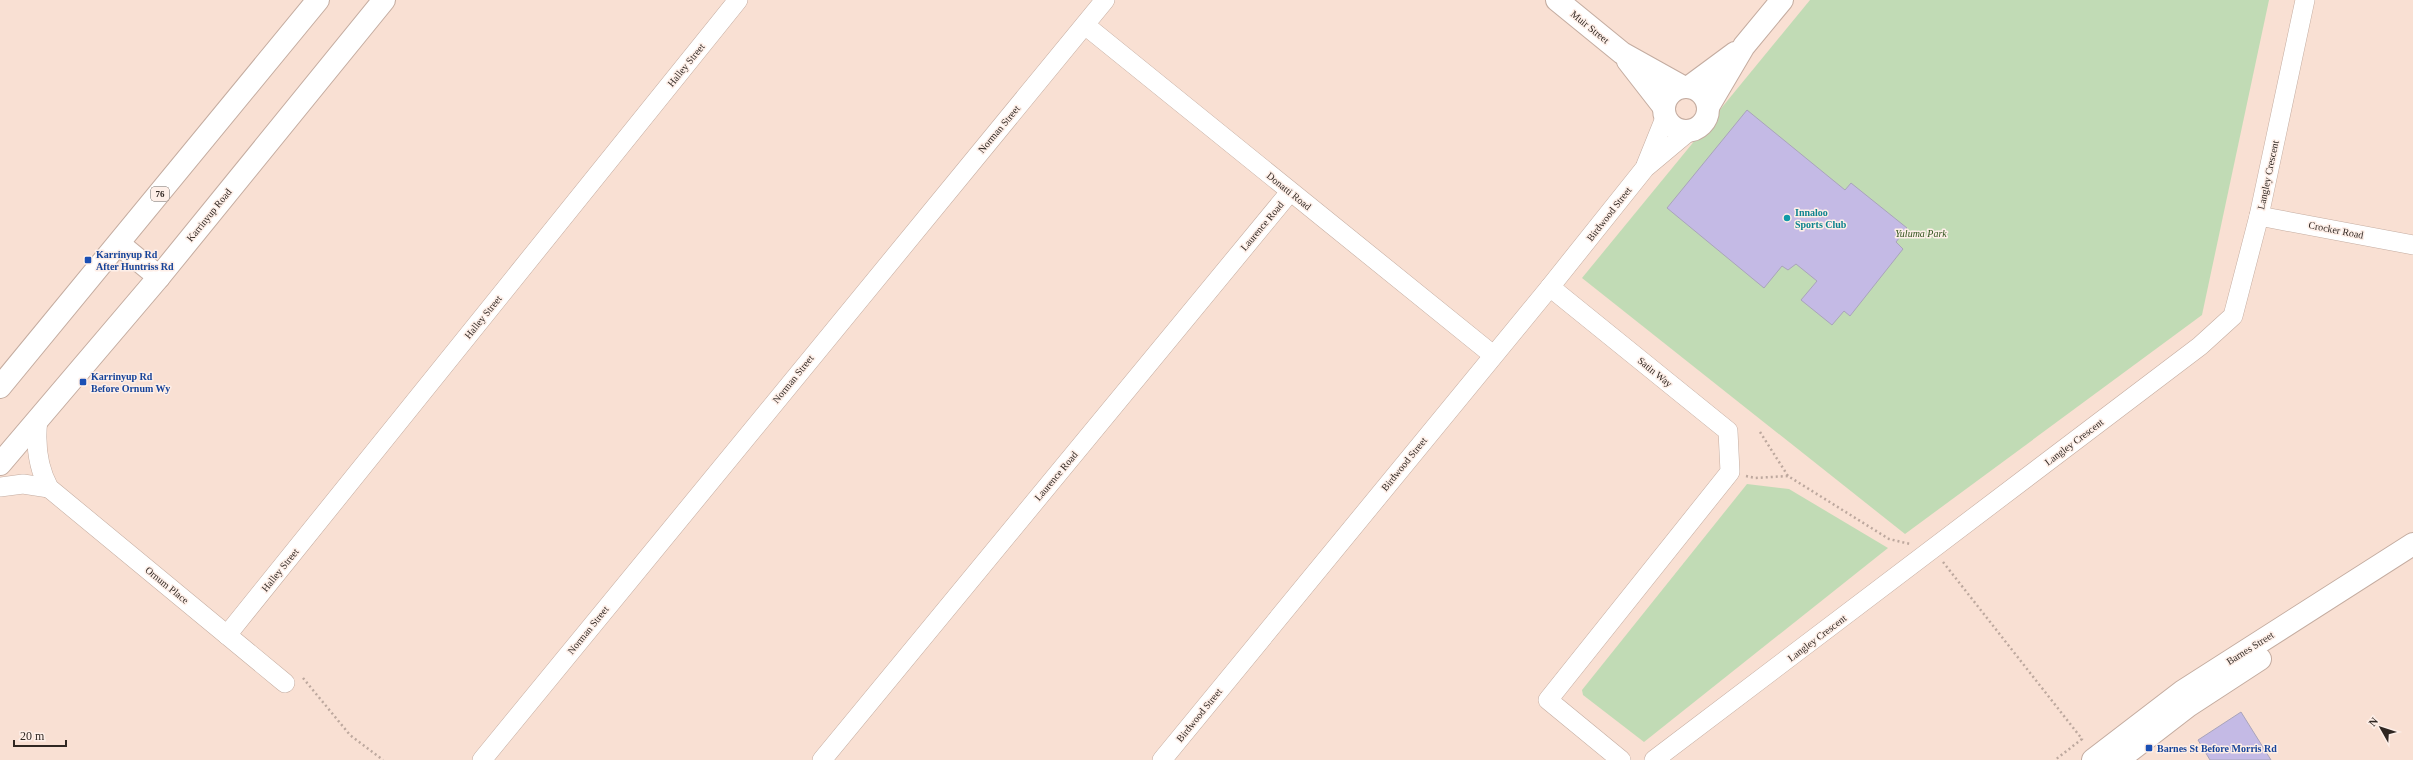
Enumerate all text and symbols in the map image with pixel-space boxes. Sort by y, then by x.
street label: Muir Street [1569,8,1611,46]
street label: Halley Street [665,41,707,89]
street label: Norman Street [976,103,1022,155]
street label: Langley Crescent [2255,139,2281,211]
street label: Donatti Road [1265,170,1313,212]
street label: Birdwood Street [1584,185,1634,243]
street label: Karrinyup Road [184,186,234,244]
road number: 76 [151,187,169,201]
street label: Laurence Road [1238,199,1286,253]
place label: Innaloo Sports Club [1795,207,1847,230]
marker: Innaloo Sports Club [1782,213,1792,223]
street label: Crocker Road [2308,219,2364,241]
park label: Yuluma Park [1895,228,1947,239]
place label: Karrinyup Rd After Huntriss Rd [96,249,174,272]
marker: Karrinyup Rd After Huntriss Rd [83,255,93,265]
street label: Halley Street [462,293,504,341]
street label: Norman Street [770,353,816,405]
street label: Satin Way [1636,355,1674,389]
place label: Karrinyup Rd Before Ornum Wy [91,371,170,394]
marker: Karrinyup Rd Before Ornum Wy [78,377,88,387]
street label: Langley Crescent [2043,416,2106,468]
street label: Birdwood Street [1379,435,1429,493]
street label: Laurence Road [1032,449,1080,503]
street label: Halley Street [259,546,301,594]
street label: Ornum Place [143,564,191,606]
street label: Norman Street [565,604,611,656]
street label: Langley Crescent [1786,612,1849,664]
street label: Barnes Street [2224,629,2276,667]
street label: Birdwood Street [1174,686,1224,744]
north arrow [2361,708,2401,748]
text: N [2366,715,2380,729]
scale bar [14,722,66,748]
text: 20 m [20,729,45,743]
marker: Barnes St Before Morris Rd [2144,743,2154,753]
place label: Barnes St Before Morris Rd [2157,743,2277,754]

